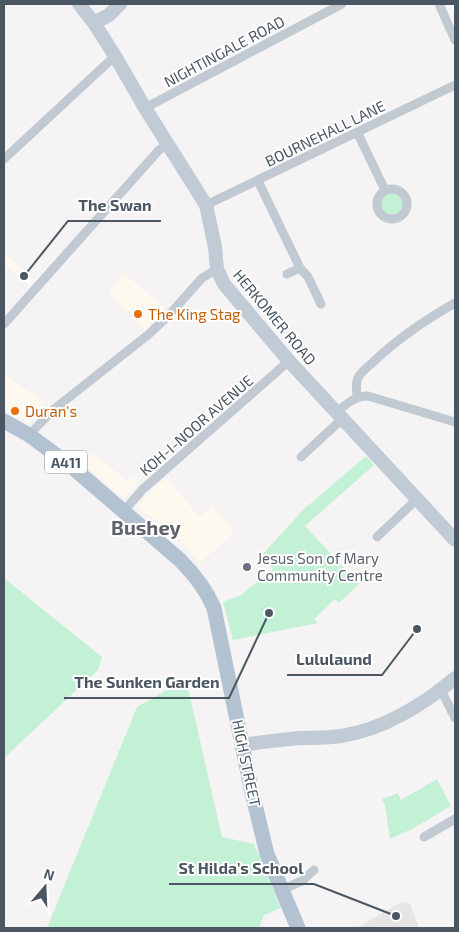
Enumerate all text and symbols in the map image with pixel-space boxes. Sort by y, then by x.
street label: NIGHTINGALE ROAD [161,12,287,90]
street label: BOURNEHALL LANE [262,96,388,170]
callout: The Swan [68,190,161,221]
text: The Swan [78,195,152,214]
street label: HERKOMER ROAD [230,266,320,368]
place label: The King Stag [148,305,241,323]
marker: The King Stag [132,308,144,320]
street label: KOH-I-NOOR AVENUE [136,371,256,479]
place label: Duran's [25,402,77,420]
marker: Duran's [9,405,21,417]
road number: A411 [45,451,87,474]
district label: Bushey [111,515,182,540]
place label: Jesus Son of Mary Community Centre [257,549,383,584]
marker: Jesus Son of Mary Community Centre [241,561,253,573]
callout: Lululaund [287,644,382,675]
text: Lululaund [296,649,372,668]
callout: The Sunken Garden [64,667,229,698]
text: The Sunken Garden [74,672,220,691]
street label: HIGH STREET [229,718,265,809]
callout: St Hilda's School [169,853,314,884]
text: St Hilda's School [178,858,304,877]
north arrow [20,862,70,912]
text: N [42,865,57,884]

